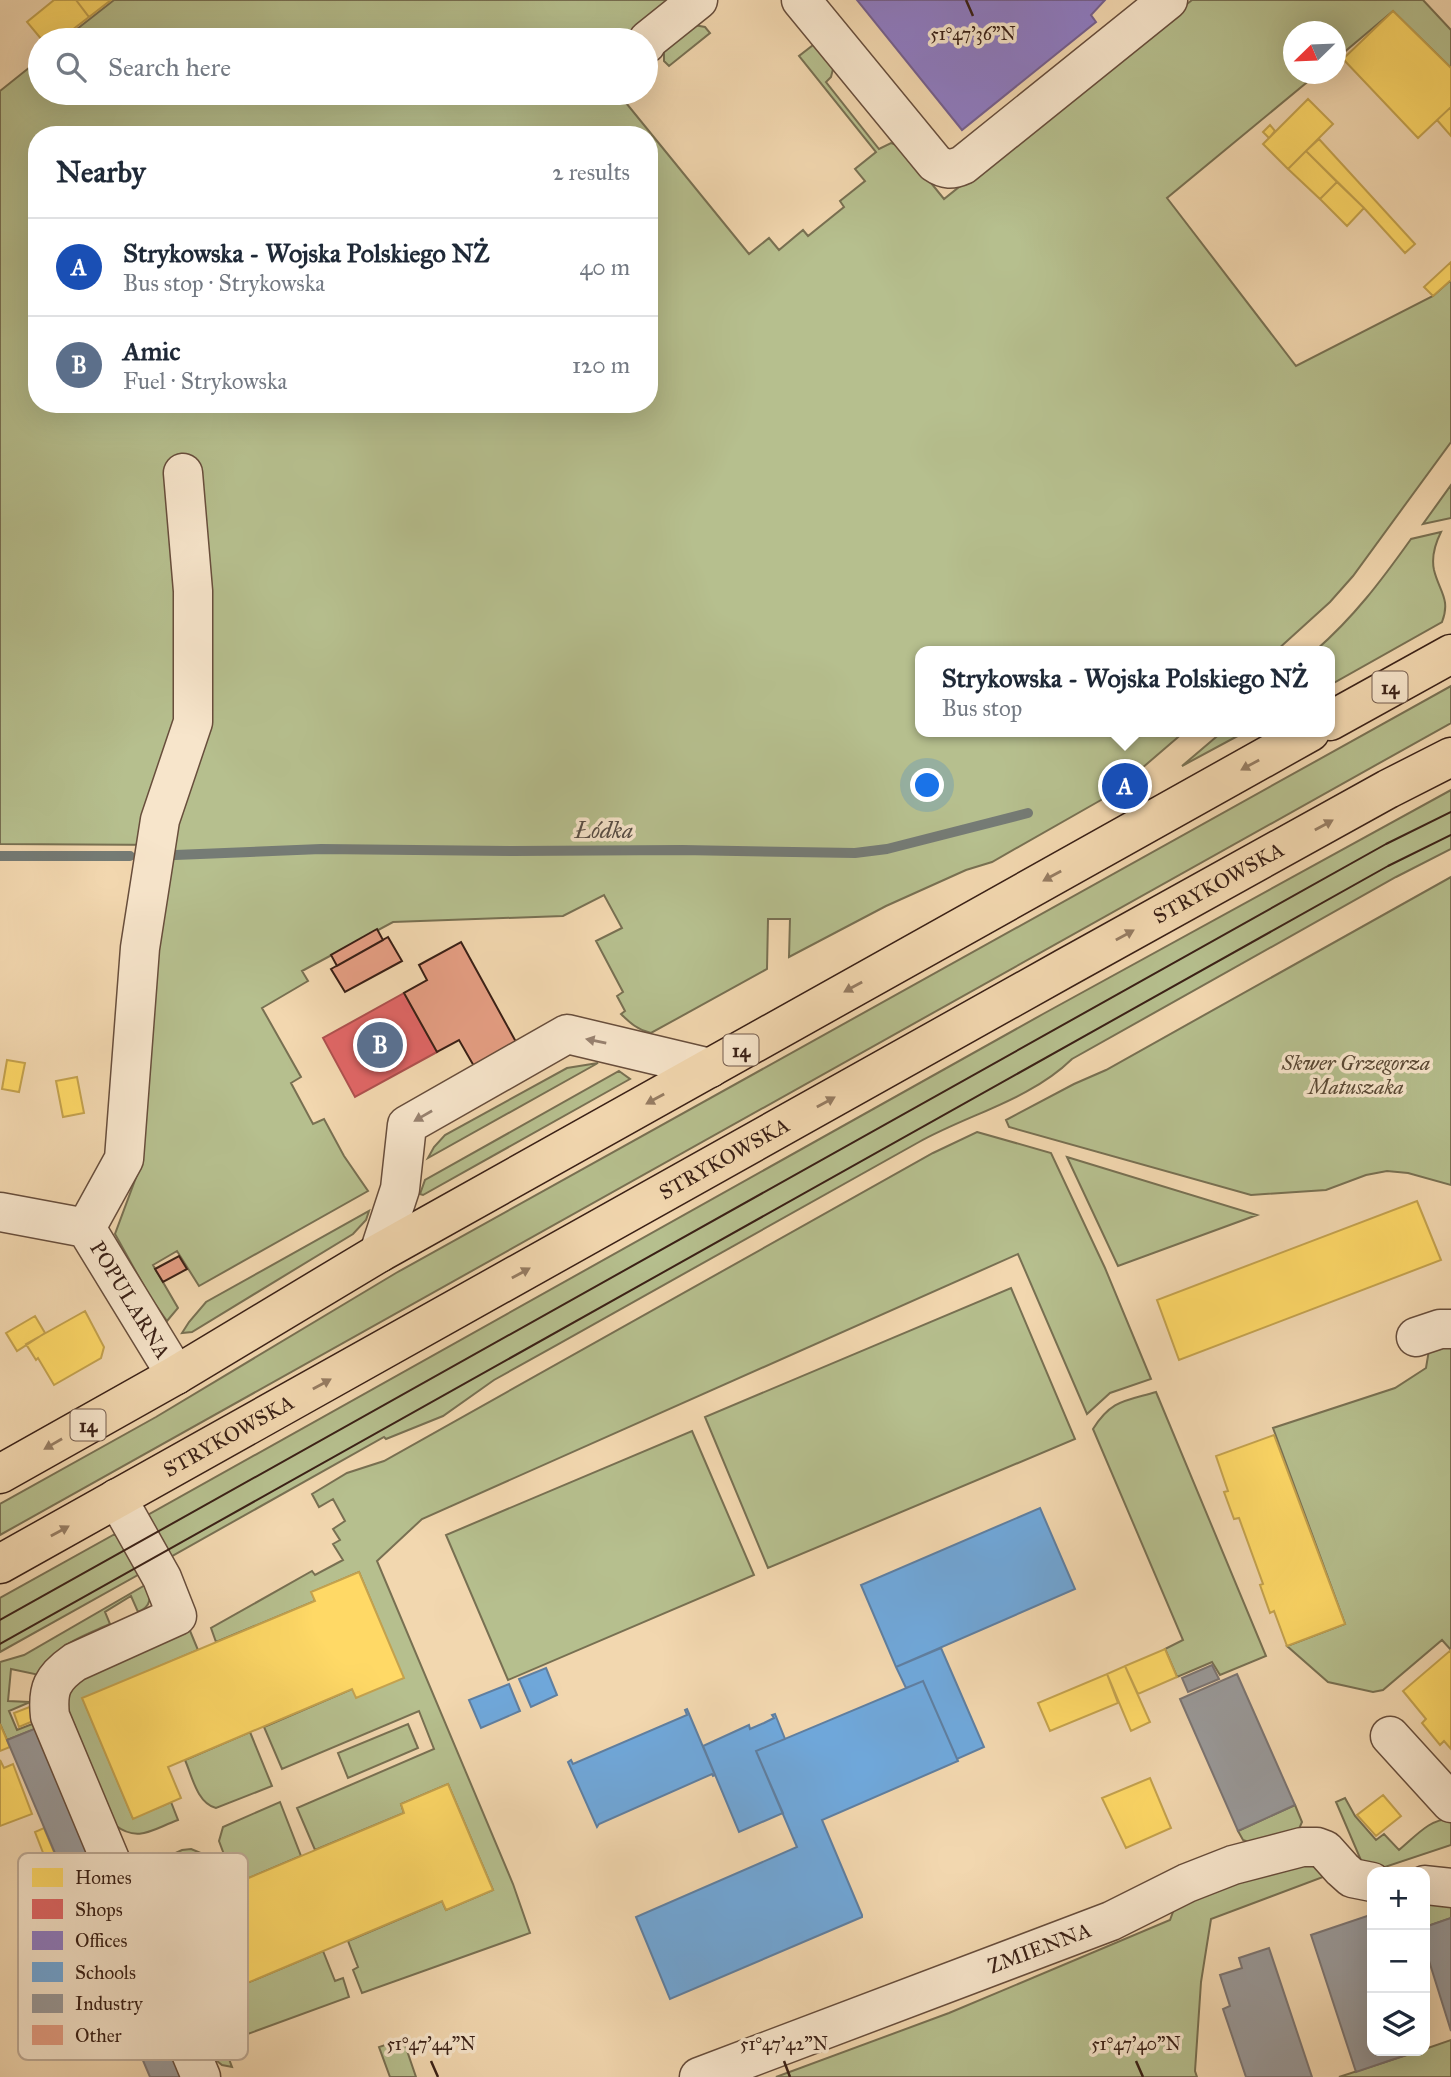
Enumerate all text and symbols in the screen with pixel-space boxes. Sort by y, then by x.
north arrow [1283,21,1346,84]
text: 51°47'36"N [930,23,1016,45]
search box [28,28,658,105]
icon: search [52,48,90,86]
text: Search here [108,51,231,83]
text: Nearby [56,154,146,190]
text: 2 results [552,158,630,186]
text: Strykowska - Wojska Polskiego NŻ [123,237,490,269]
text: A [71,253,87,281]
text: 40 m [580,253,630,281]
text: Bus stop · Strykowska [123,269,325,297]
text: Amic [123,335,180,367]
text: B [71,351,87,379]
text: 120 m [572,351,630,379]
text: Fuel · Strykowska [123,367,287,395]
popup [915,646,1335,737]
text: Strykowska - Wojska Polskiego NŻ [942,662,1308,694]
road number: 14 [1372,672,1408,702]
text: Bus stop [942,694,1022,722]
one-way arrow [1240,759,1260,771]
pin: A [1102,760,1148,812]
your location [910,768,944,802]
water label: Łódka [574,816,633,844]
one-way arrow [1314,819,1334,831]
street label: STRYKOWSKA [1149,836,1288,930]
one-way arrow [1042,870,1061,882]
one-way arrow [1115,929,1134,941]
one-way arrow [844,981,863,994]
pin: B [357,1019,403,1071]
road number: 14 [724,1034,758,1066]
one-way arrow [585,1035,607,1046]
park label: Skwer Grzegorza Matuszaka [1281,1050,1430,1100]
one-way arrow [645,1093,665,1105]
one-way arrow [816,1096,836,1108]
one-way arrow [414,1109,433,1122]
street label: STRYKOWSKA [655,1112,794,1206]
street label: POPULARNA [84,1236,176,1364]
one-way arrow [511,1267,530,1279]
one-way arrow [312,1378,332,1390]
street label: STRYKOWSKA [159,1389,298,1483]
road number: 14 [70,1410,106,1441]
one-way arrow [43,1438,63,1450]
one-way arrow [50,1525,69,1537]
legend [18,1853,248,2060]
text: Homes [75,1866,132,1889]
map controls [1367,1867,1430,2056]
button: + [1367,1867,1430,1930]
text: Shops [75,1898,123,1921]
street label: ZMIENNA [984,1917,1095,1979]
text: Offices [75,1929,127,1952]
button: − [1367,1930,1430,1993]
text: Schools [75,1961,136,1984]
text: Industry [75,1992,144,2015]
button: layers [1367,1993,1430,2056]
text: Other [75,2024,123,2047]
text: 51°47'44"N [386,2033,476,2055]
text: 51°47'42"N [740,2033,828,2055]
text: 51°47'40"N [1091,2033,1181,2055]

